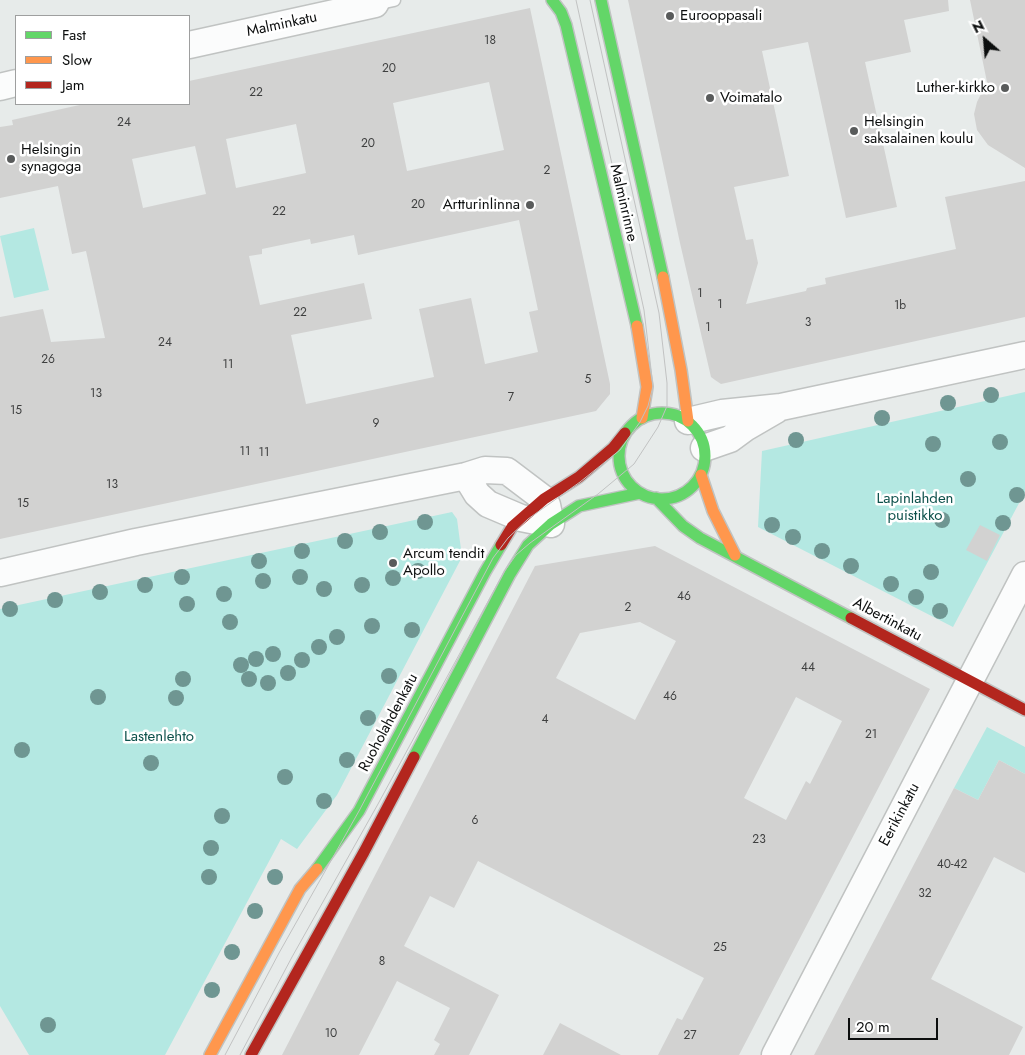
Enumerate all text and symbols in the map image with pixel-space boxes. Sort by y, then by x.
place label: Eurooppasali [680,7,762,25]
street label: Malminkatu [245,9,319,41]
marker: Eurooppasali [664,10,676,22]
legend [15,15,190,105]
north arrow [960,15,1010,65]
text: N [969,15,988,38]
text: Fast [62,24,86,46]
house number: 18 [484,34,496,48]
text: Slow [62,49,92,71]
house number: 20 [382,62,396,76]
text: Jam [62,74,85,96]
place label: Luther-kirkko [916,79,995,97]
marker: Luther-kirkko [999,82,1011,94]
house number: 22 [249,86,263,100]
place label: Voimatalo [720,89,782,107]
marker: Voimatalo [704,92,716,104]
place label: Helsingin saksalainen koulu [864,113,973,148]
house number: 24 [117,116,131,130]
marker: Helsingin saksalainen koulu [848,125,860,137]
house number: 20 [361,137,375,151]
place label: Helsingin synagoga [21,141,81,176]
marker: Helsingin synagoga [5,153,17,165]
street label: Malminrinne [605,163,641,243]
house number: 2 [544,164,550,178]
place label: Artturinlinna [443,196,520,214]
house number: 20 [411,198,425,212]
marker: Artturinlinna [524,199,536,211]
house number: 22 [272,205,286,219]
house number: 1 [697,287,703,301]
house number: 1 [717,298,723,312]
house number: 1b [894,299,906,313]
house number: 22 [293,306,307,320]
house number: 3 [805,316,811,330]
house number: 1 [705,321,711,335]
house number: 24 [158,336,172,350]
house number: 26 [41,353,55,367]
house number: 11 [223,358,233,372]
house number: 5 [585,373,591,387]
house number: 13 [90,387,102,401]
house number: 7 [508,391,514,405]
house number: 15 [10,404,22,418]
house number: 9 [373,417,379,431]
house number: 11 [240,445,250,459]
house number: 11 [259,446,269,460]
house number: 13 [106,478,118,492]
park label: Lapinlahden puistikko [877,490,953,525]
house number: 15 [17,497,29,511]
place label: Arcum tendit Apollo [403,545,484,580]
marker: Arcum tendit Apollo [387,557,399,569]
house number: 46 [677,590,691,604]
street label: Albertinkatu [849,594,925,646]
house number: 2 [625,601,631,615]
house number: 44 [801,661,815,675]
street label: Ruoholahdenkatu [356,671,422,775]
house number: 46 [663,690,677,704]
house number: 4 [542,713,548,727]
park label: Lastenlehto [124,728,194,746]
house number: 21 [865,728,877,742]
street label: Eerikinkatu [876,780,924,850]
house number: 6 [472,814,478,828]
house number: 23 [752,833,766,847]
house number: 40-42 [937,858,967,872]
house number: 32 [918,887,932,901]
house number: 25 [713,941,727,955]
house number: 8 [379,955,385,969]
scale bar [850,1008,940,1040]
text: 20 m [856,1016,890,1038]
house number: 10 [325,1027,337,1041]
house number: 27 [683,1029,697,1043]

